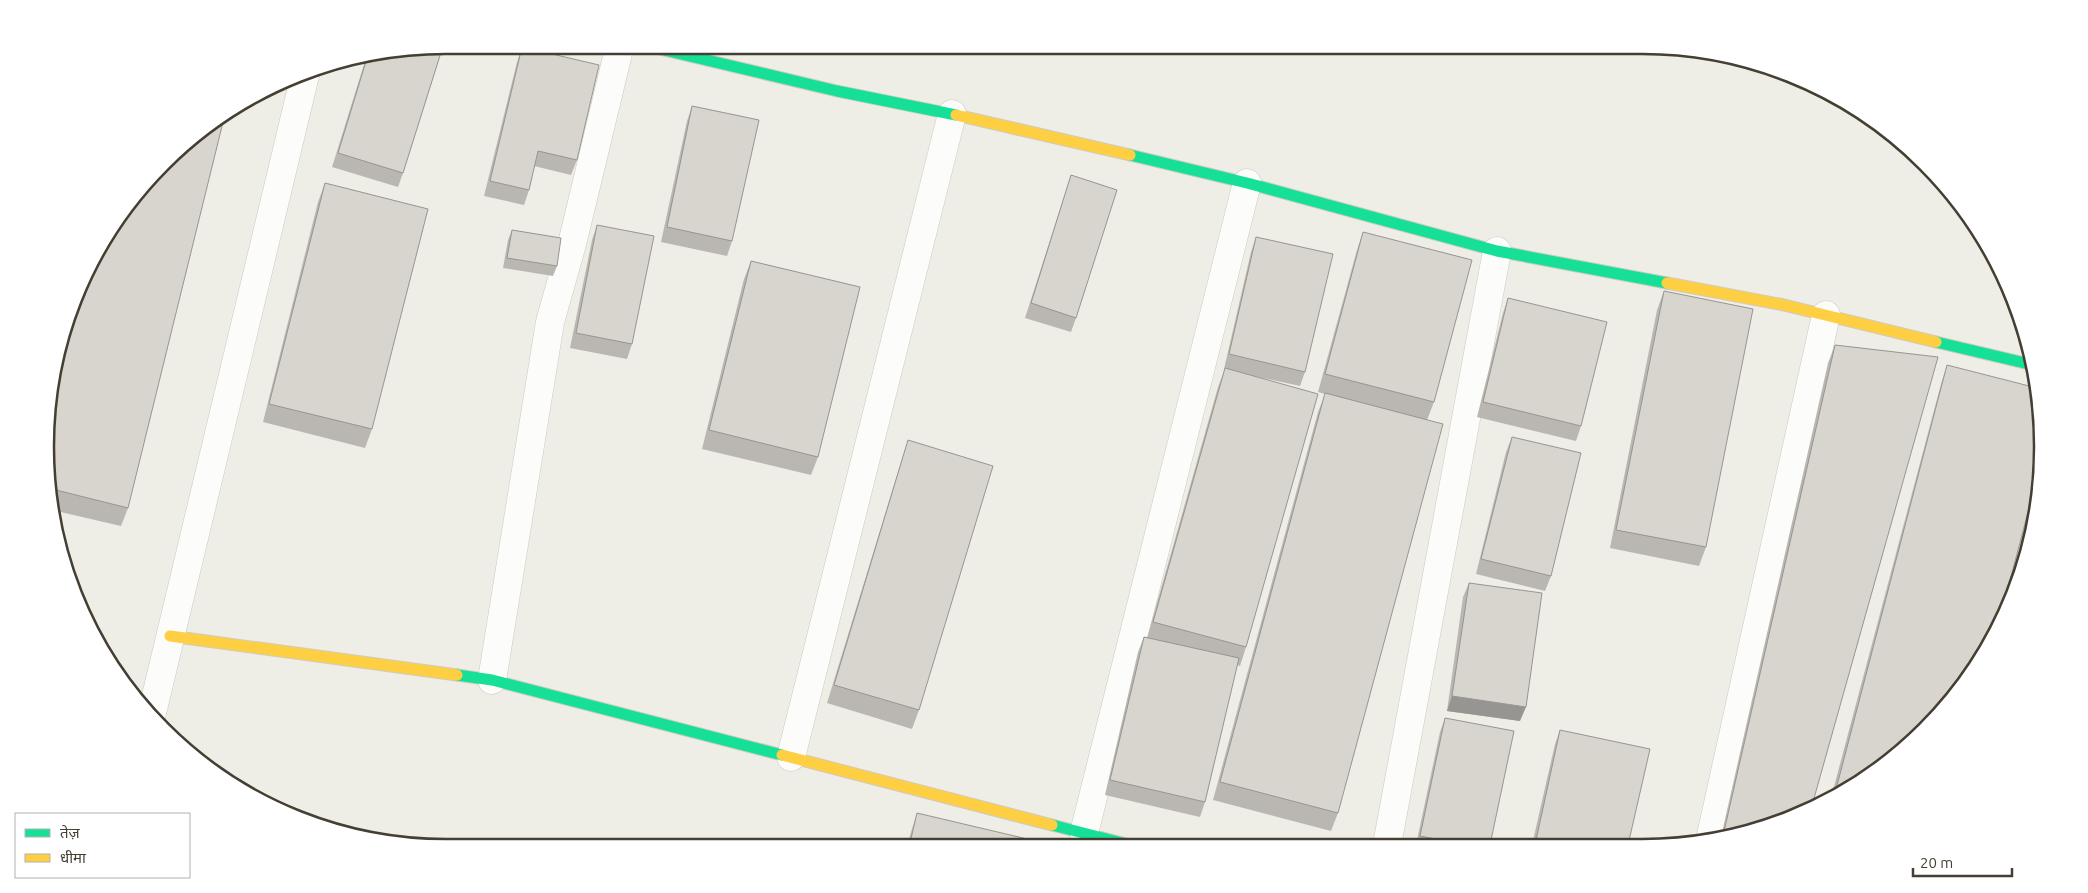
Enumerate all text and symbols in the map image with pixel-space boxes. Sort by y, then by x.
legend [15,813,190,878]
text: तेज़ [60,824,81,841]
scale bar [1913,846,2012,878]
text: धीमा [60,849,87,866]
text: 20 m [1920,854,1953,871]

